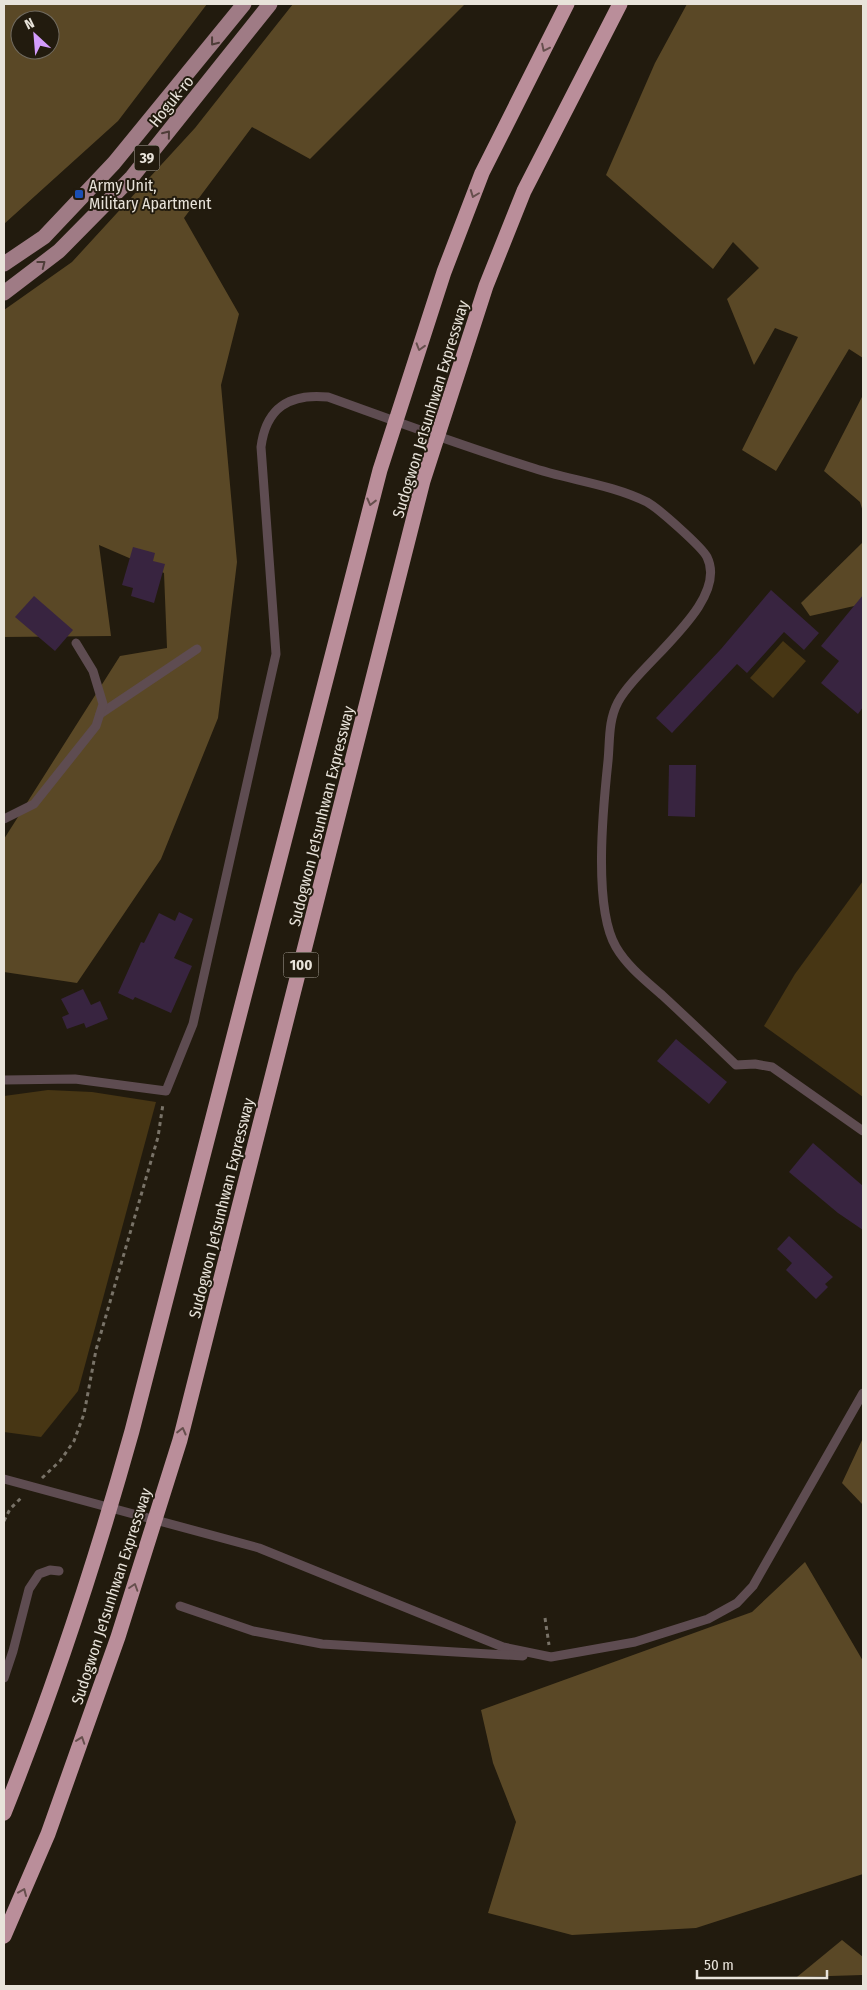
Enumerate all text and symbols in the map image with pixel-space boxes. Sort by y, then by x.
north arrow [10,10,60,60]
text: N [22,14,37,33]
one-way arrow [212,36,220,45]
one-way arrow [541,43,552,52]
street label: Hoguk-ro [145,72,198,131]
one-way arrow [161,131,169,140]
road number: 39 [134,146,160,170]
place label: Army Unit, Military Apartment [89,176,212,213]
marker: Army Unit, Military Apartment [73,188,85,200]
one-way arrow [470,189,480,197]
one-way arrow [36,261,45,269]
street label: Sudogwon Je1sunhwan Expressway [388,297,473,520]
one-way arrow [416,342,426,350]
one-way arrow [367,497,377,505]
street label: Sudogwon Je1sunhwan Expressway [285,703,358,928]
road number: 100 [284,952,318,978]
street label: Sudogwon Je1sunhwan Expressway [185,1095,258,1320]
one-way arrow [176,1427,187,1436]
street label: Sudogwon Je1sunhwan Expressway [67,1485,156,1707]
one-way arrow [129,1583,139,1591]
one-way arrow [75,1736,85,1745]
one-way arrow [17,1888,28,1897]
scale bar [697,1948,827,1980]
text: 50 m [704,1956,734,1974]

